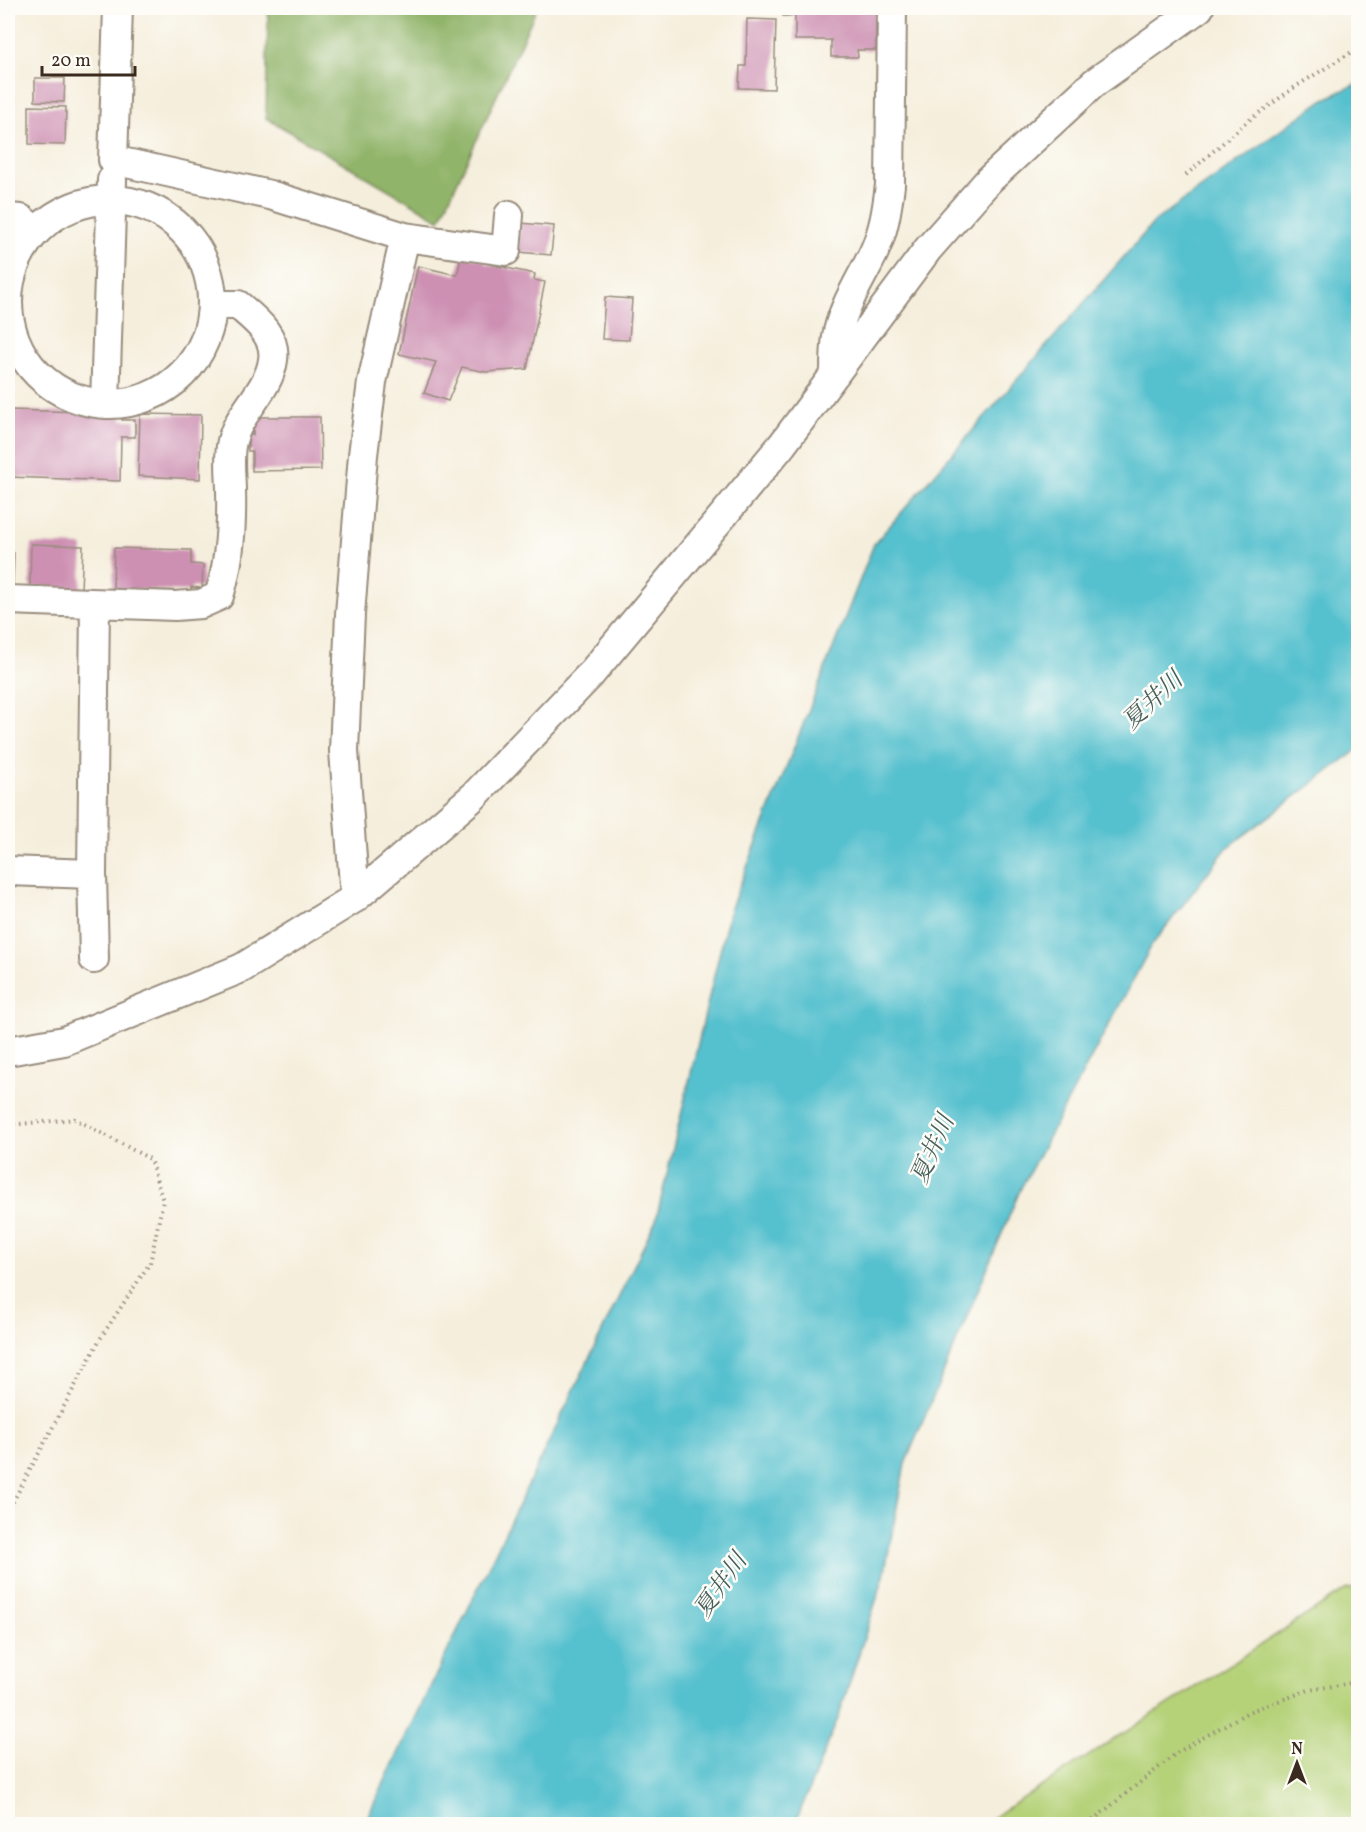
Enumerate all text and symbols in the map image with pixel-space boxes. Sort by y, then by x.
scale bar [42,39,135,77]
text: 20 m [51,49,91,74]
water label: 夏井川 [1115,662,1193,738]
water label: 夏井川 [904,1107,965,1190]
water label: 夏井川 [687,1544,758,1625]
north arrow [1267,1733,1327,1793]
text: N [1291,1739,1303,1761]

